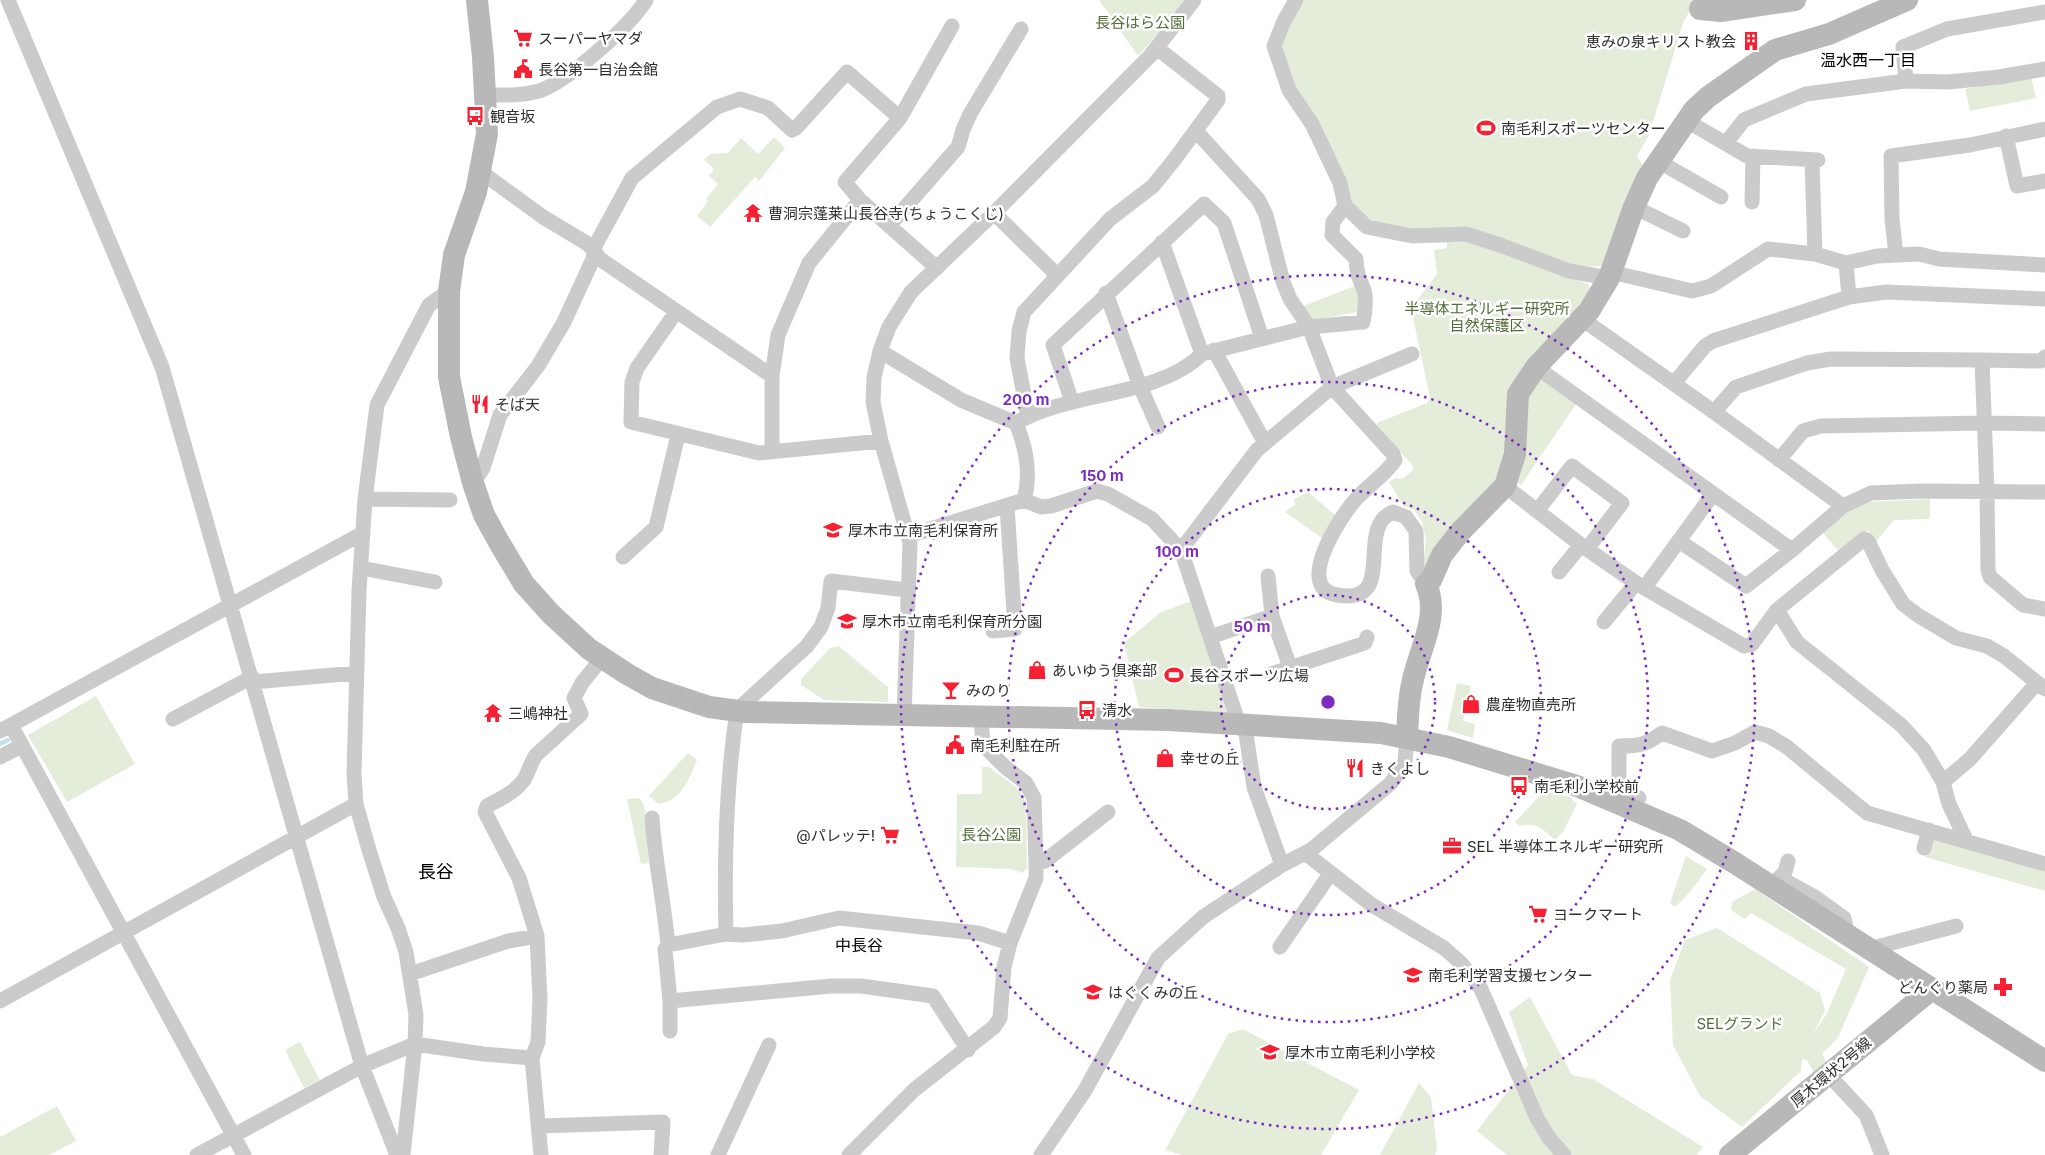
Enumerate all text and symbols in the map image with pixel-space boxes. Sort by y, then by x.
park label: 長谷はら公園 [1095,13,1185,32]
supermarket icon: スーパーヤマダ [512,27,534,49]
place label: スーパーヤマダ [538,29,643,48]
building icon: 恵みの泉キリスト教会 [1740,30,1762,52]
place label: 恵みの泉キリスト教会 [1586,32,1736,51]
district label: 温水西一丁目 [1820,50,1916,70]
public building icon: 長谷第一自治会館 [512,58,534,80]
place label: 長谷第一自治会館 [538,60,658,79]
bus stop icon: 観音坂 [464,105,486,127]
place label: 観音坂 [490,107,535,126]
sports icon: 南毛利スポーツセンター [1475,117,1497,139]
place label: 南毛利スポーツセンター [1501,119,1666,138]
temple icon: 曹洞宗蓬莱山長谷寺(ちょうこくじ) [742,202,764,224]
place label: 曹洞宗蓬莱山長谷寺(ちょうこくじ) [768,204,1004,223]
park label: 半導体エネルギー研究所 自然保護区 [1404,299,1570,335]
text: 200 m [1003,390,1049,409]
restaurant icon: そば天 [469,393,491,415]
place label: そば天 [495,395,540,414]
text: 150 m [1080,466,1124,485]
school or university icon: 厚木市立南毛利保育所 [822,519,844,541]
place label: 厚木市立南毛利保育所 [848,521,998,540]
text: 100 m [1155,542,1199,561]
school or university icon: 厚木市立南毛利保育所分園 [836,610,858,632]
place label: 厚木市立南毛利保育所分園 [862,612,1042,631]
text: 50 m [1234,617,1270,636]
shop icon: あいゆう倶楽部 [1026,659,1048,681]
place label: あいゆう倶楽部 [1052,661,1157,680]
sports icon: 長谷スポーツ広場 [1163,664,1185,686]
place label: 長谷スポーツ広場 [1189,666,1309,685]
bar icon: みのり [940,679,962,701]
place label: みのり [966,681,1011,700]
centre of rings [1319,693,1337,711]
shop icon: 農産物直売所 [1460,693,1482,715]
place label: 農産物直売所 [1486,695,1576,714]
bus stop icon: 清水 [1076,699,1098,721]
place label: 清水 [1102,701,1132,720]
temple icon: 三嶋神社 [482,702,504,724]
place label: 三嶋神社 [508,704,568,723]
public building icon: 南毛利駐在所 [944,734,966,756]
place label: 南毛利駐在所 [970,736,1060,755]
shop icon: 幸せの丘 [1154,747,1176,769]
place label: 幸せの丘 [1180,749,1240,768]
restaurant icon: きくよし [1344,757,1366,779]
place label: きくよし [1370,759,1430,778]
bus stop icon: 南毛利小学校前 [1508,775,1530,797]
place label: 南毛利小学校前 [1534,777,1639,796]
supermarket icon: @パレッテ! [879,824,901,846]
park label: 長谷公園 [961,825,1021,844]
place label: @パレッテ! [796,826,875,845]
office icon: SEL 半導体エネルギー研究所 [1441,835,1463,857]
place label: SEL 半導体エネルギー研究所 [1467,837,1663,856]
district label: 長谷 [418,861,454,882]
supermarket icon: ヨークマート [1527,903,1549,925]
place label: ヨークマート [1553,905,1643,924]
district label: 中長谷 [835,935,883,955]
school or university icon: 南毛利学習支援センター [1402,964,1424,986]
place label: 南毛利学習支援センター [1428,966,1593,985]
pharmacy icon: どんぐり薬局 [1992,976,2014,998]
place label: どんぐり薬局 [1898,978,1988,997]
school or university icon: はぐくみの丘 [1082,981,1104,1003]
place label: はぐくみの丘 [1108,983,1199,1002]
park label: SELグランド [1696,1014,1784,1033]
street label: 厚木環状2号線 [1787,1033,1875,1111]
school or university icon: 厚木市立南毛利小学校 [1259,1041,1281,1063]
place label: 厚木市立南毛利小学校 [1285,1043,1435,1062]

